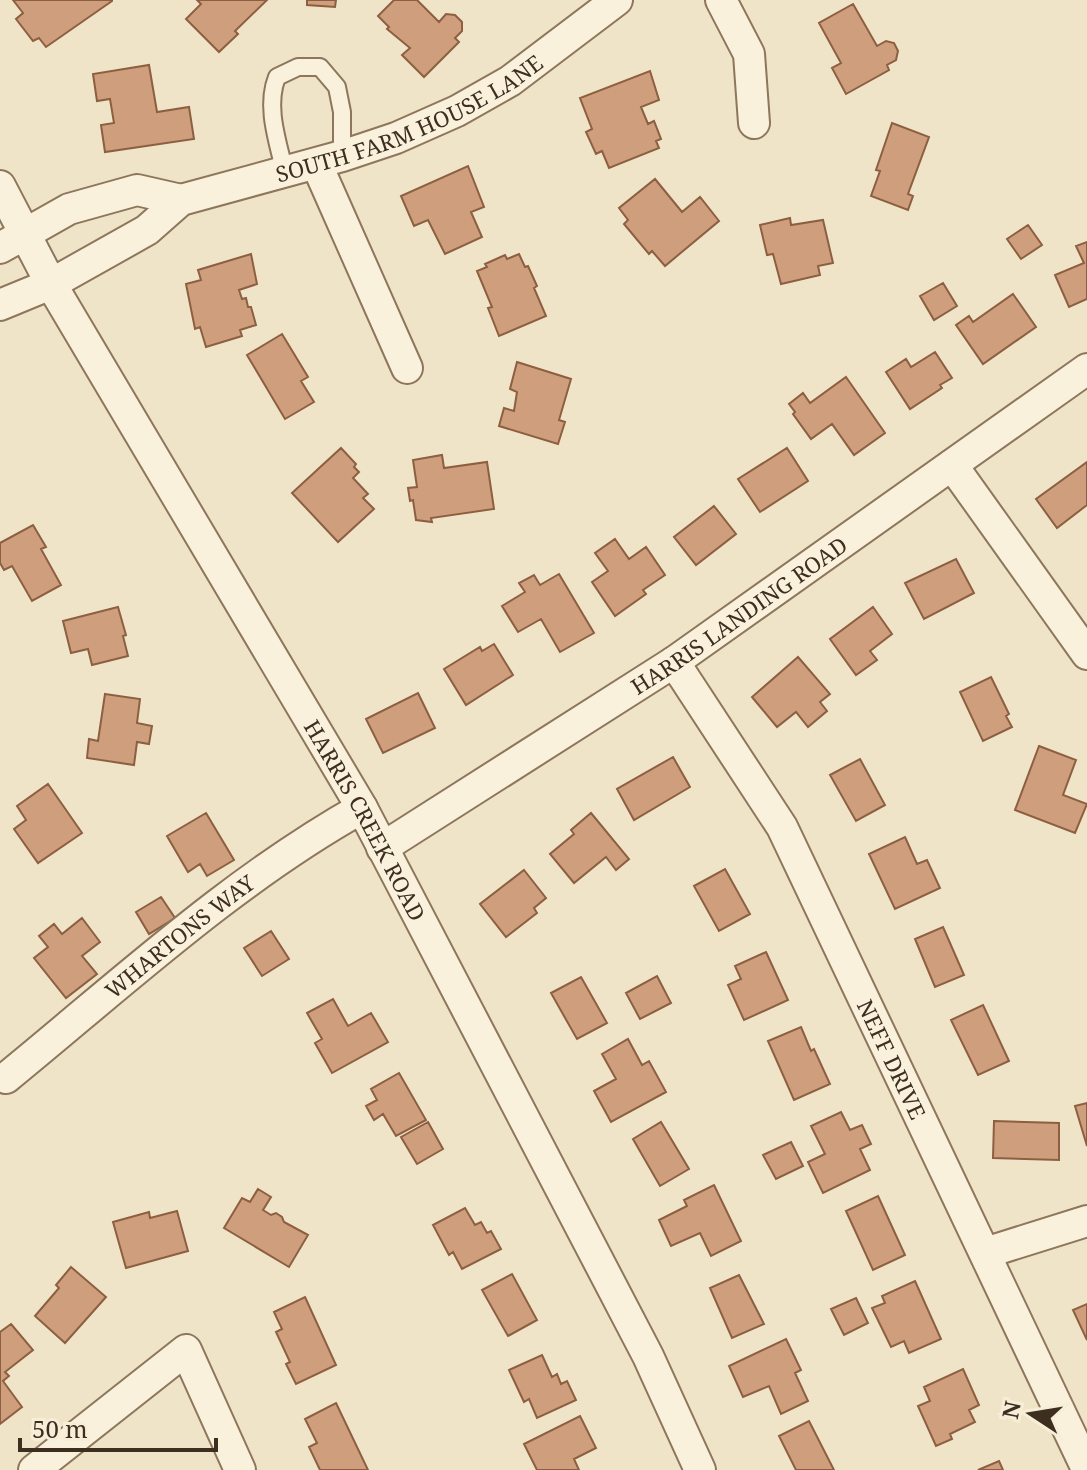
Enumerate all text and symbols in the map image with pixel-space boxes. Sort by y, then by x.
street label: SOUTH FARM HOUSE LANE [272,47,548,188]
street label: HARRIS LANDING ROAD [625,529,853,701]
street label: HARRIS CREEK ROAD [298,714,433,926]
street label: WHARTONS WAY [98,867,260,1005]
street label: NEFF DRIVE [851,994,933,1124]
north arrow [991,1374,1071,1454]
text: N [994,1398,1027,1421]
scale bar [20,1402,216,1452]
text: 50 m [32,1412,88,1445]

